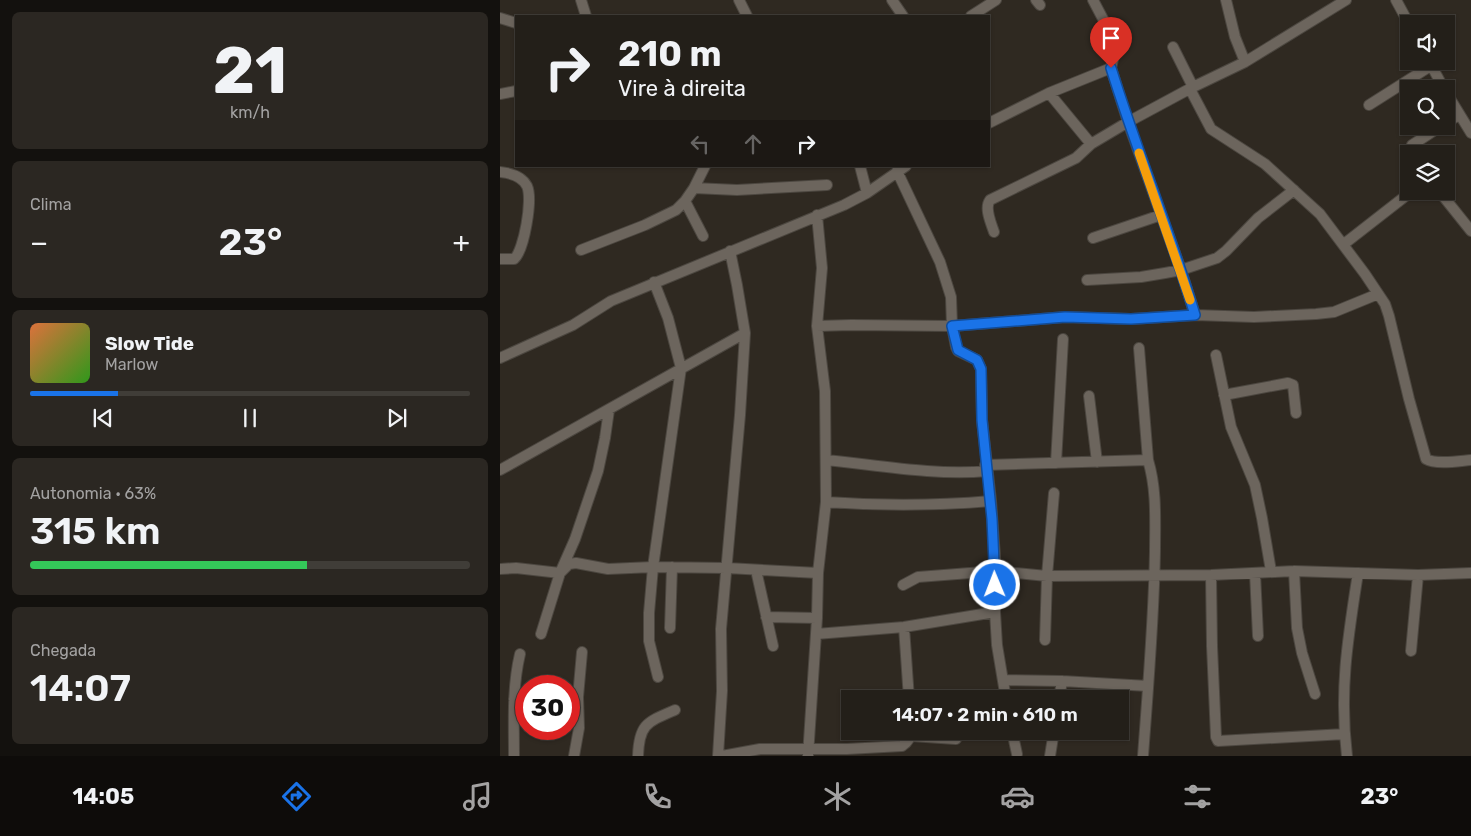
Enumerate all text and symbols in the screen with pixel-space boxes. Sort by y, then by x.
map controls [1400,15,1455,200]
button: sound [1400,15,1455,70]
pin [1090,17,1132,68]
icon: arrive [1097,24,1125,52]
text: 21 [213,32,287,109]
text: 210 m [618,33,721,75]
icon: right [535,35,600,100]
text: Vire à direita [618,75,746,102]
button: search [1400,80,1455,135]
text: km/h [230,103,270,122]
icon: left [686,130,714,158]
icon: ahead [739,130,767,158]
icon: right [792,130,820,158]
button: layers [1400,145,1455,200]
text: Clima [30,195,71,214]
text: 23° [218,219,282,265]
text: − [30,226,48,259]
text: + [453,226,470,259]
text: Slow Tide [105,332,194,355]
text: Marlow [105,355,158,374]
icon: previous [89,404,117,432]
icon: pause [236,404,264,432]
icon: next [383,404,411,432]
text: Autonomia · 63% [30,484,156,503]
text: 315 km [30,508,161,554]
position arrow [968,558,1020,610]
text: Chegada [30,641,96,660]
text: 14:07 [30,665,131,711]
speed limit sign: 30 [515,675,580,740]
text: 14:07 · 2 min · 610 m [892,703,1078,726]
icon: directions [279,779,314,814]
icon: music [460,779,495,814]
icon: phone [640,779,675,814]
icon: climate [820,779,855,814]
icon: car [1000,779,1035,814]
icon: filters [1180,779,1215,814]
text: 14:05 [73,783,134,810]
text: 23° [1360,783,1398,810]

